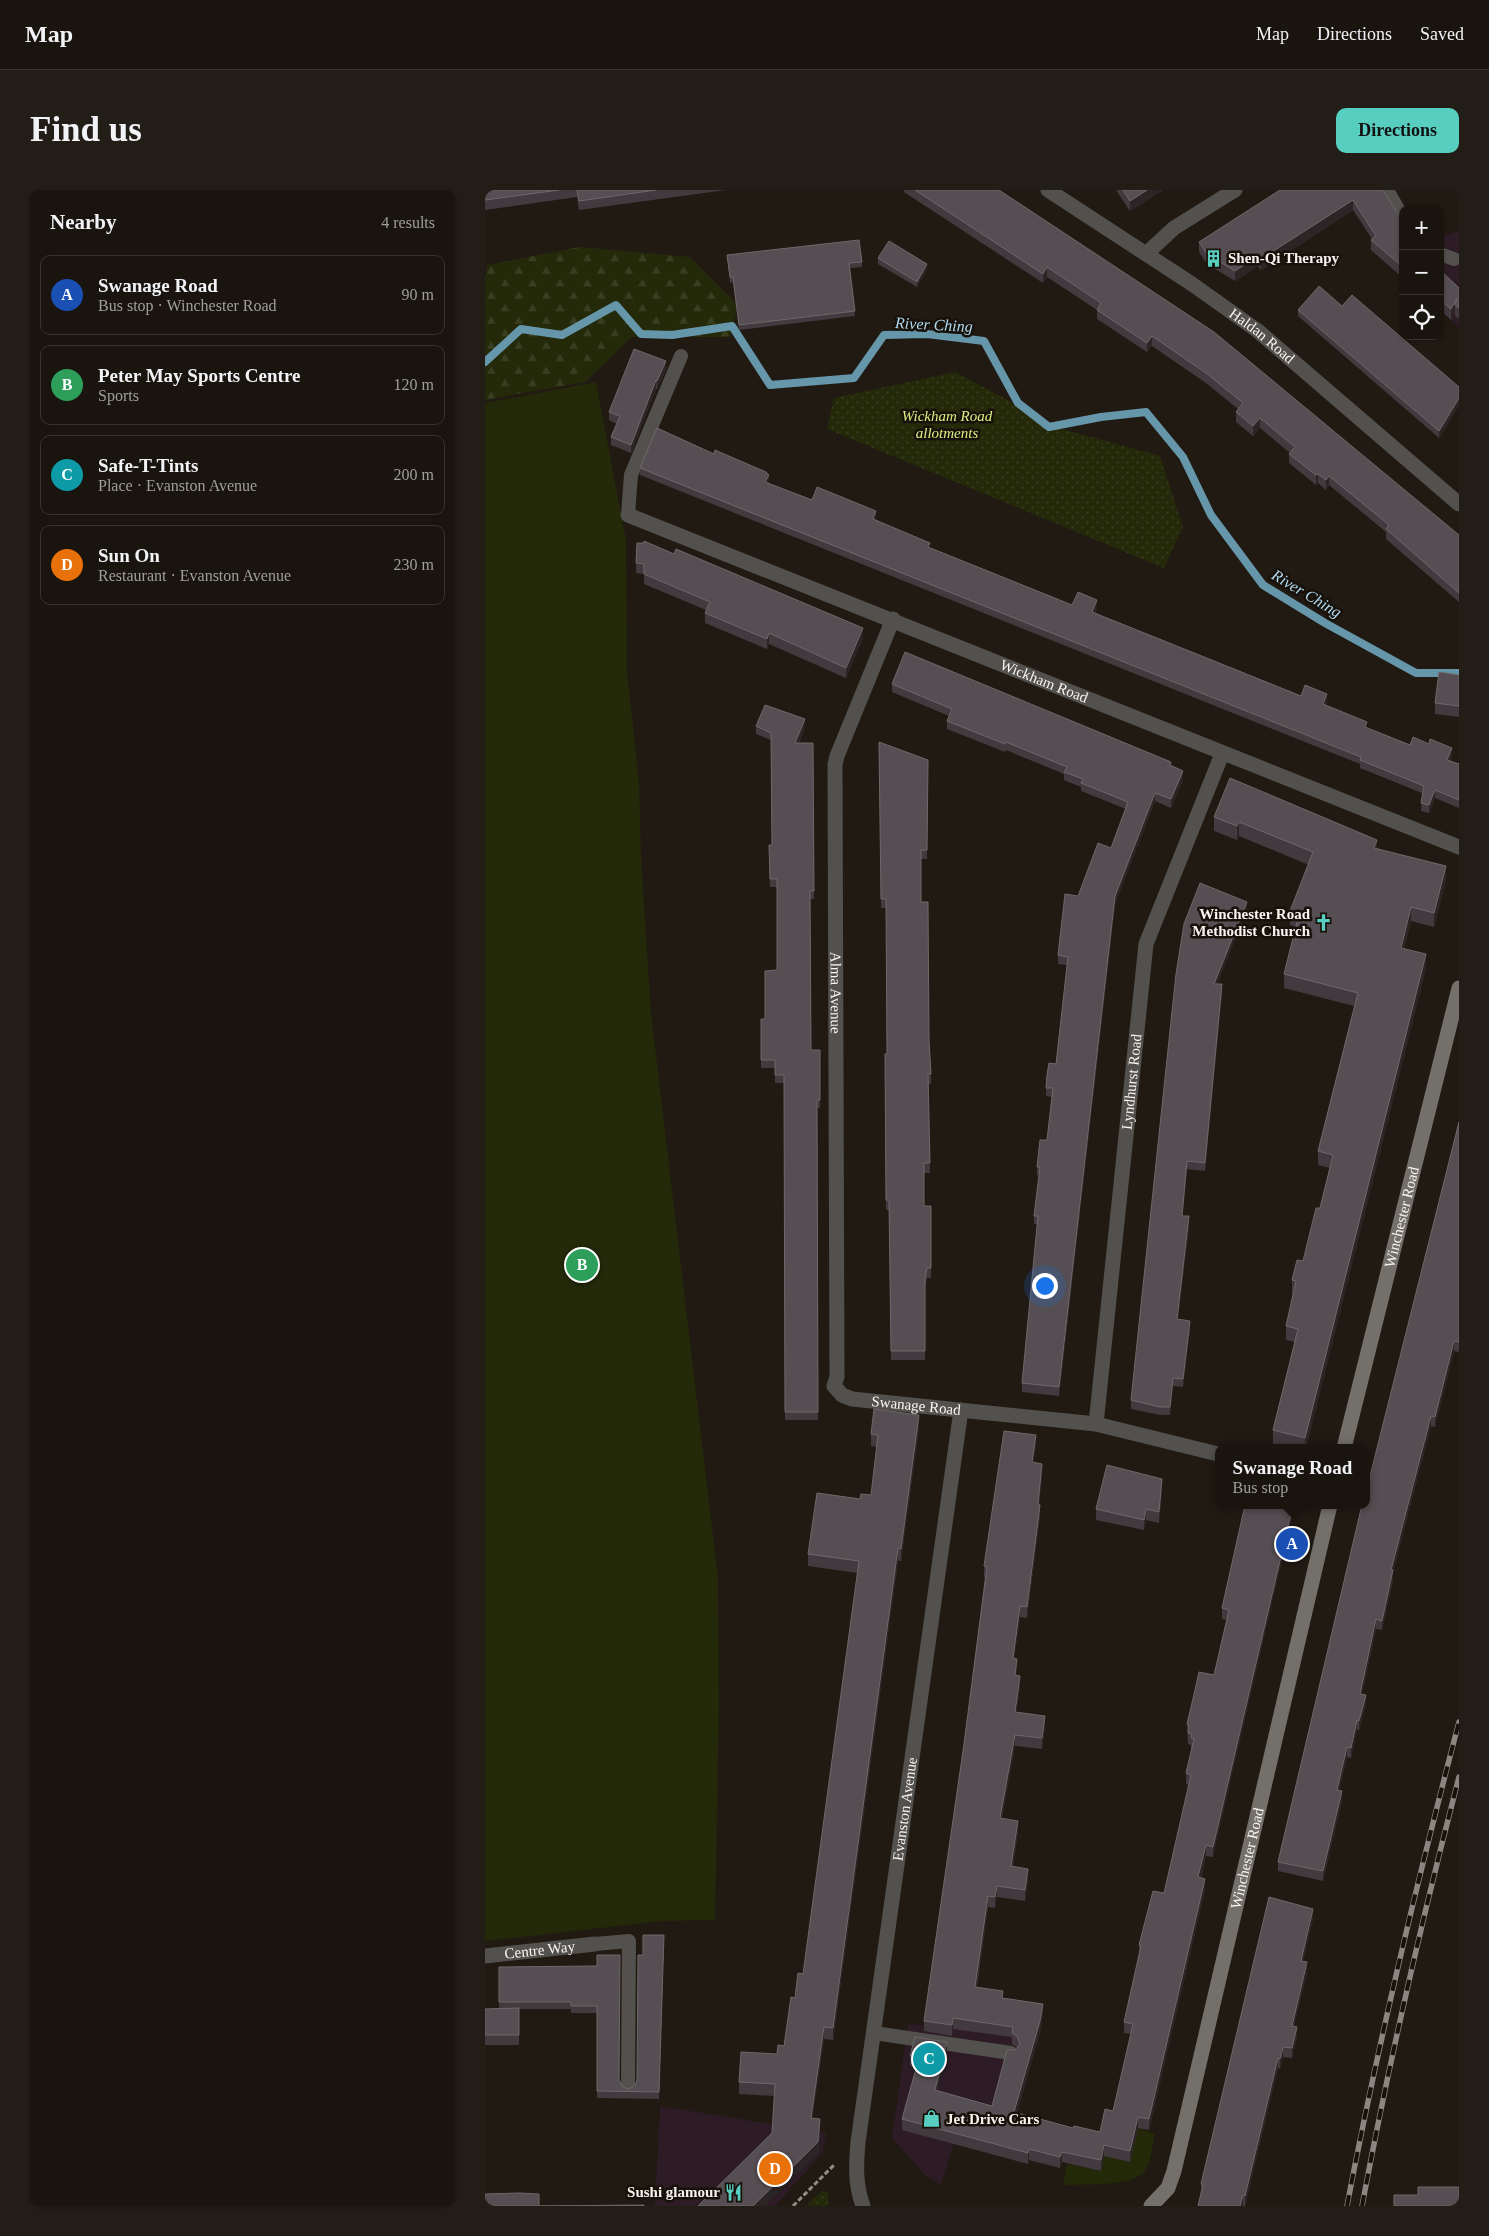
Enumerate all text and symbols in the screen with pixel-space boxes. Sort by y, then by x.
text: Map [25,21,73,47]
text: Map [1256,24,1289,44]
text: Directions [1317,24,1392,44]
text: Saved [1420,24,1464,44]
button: Directions [1336,108,1459,153]
text: Find us [30,110,142,149]
map controls [1399,205,1444,340]
button: + [1399,205,1444,250]
text: Nearby [50,210,117,234]
text: 4 results [381,214,435,231]
building icon: Shen-Qi Therapy [1204,248,1224,268]
place label: Shen-Qi Therapy [1228,250,1339,266]
button: − [1399,250,1444,295]
text: Swanage Road [98,275,218,296]
text: A [61,286,73,303]
text: 90 m [402,286,434,303]
button: locate [1399,295,1444,340]
text: Bus stop · Winchester Road [98,297,277,314]
street label: Haldan Road [1226,305,1298,367]
water label: River Ching [894,314,973,336]
text: Peter May Sports Centre [98,365,300,386]
text: B [62,376,72,393]
text: 120 m [394,376,434,393]
text: Sports [98,387,139,404]
park label: Wickham Road allotments [902,408,993,441]
text: Safe-T-Tints [98,455,198,476]
text: C [61,466,73,483]
text: 200 m [394,466,434,483]
text: Place · Evanston Avenue [98,477,257,494]
text: Sun On [98,545,160,566]
text: D [61,556,73,573]
text: 230 m [394,556,434,573]
water label: River Ching [1268,566,1344,622]
text: Restaurant · Evanston Avenue [98,567,291,584]
street label: Wickham Road [998,656,1091,706]
place label: Winchester Road Methodist Church [1192,906,1311,939]
church icon: Winchester Road Methodist Church [1314,913,1334,933]
street label: Alma Avenue [828,952,844,1034]
street label: Lyndhurst Road [1119,1033,1145,1131]
street label: Winchester Road [1381,1165,1422,1269]
pin: B [566,1246,598,1284]
your location [1032,1273,1058,1299]
street label: Swanage Road [871,1393,962,1418]
popup [1215,1444,1370,1509]
text: Swanage Road [1233,1457,1352,1478]
text: Bus stop [1233,1479,1288,1496]
pin: A [1276,1525,1308,1563]
street label: Evanston Avenue [890,1756,920,1862]
street label: Winchester Road [1228,1806,1267,1910]
street label: Centre Way [504,1938,576,1962]
pin: C [913,2040,945,2078]
shop icon: Jet Drive Cars [922,2109,942,2129]
place label: Jet Drive Cars [946,2111,1039,2127]
pin: D [759,2150,791,2188]
restaurant icon: Sushi glamour [724,2182,744,2202]
place label: Sushi glamour [627,2184,720,2200]

